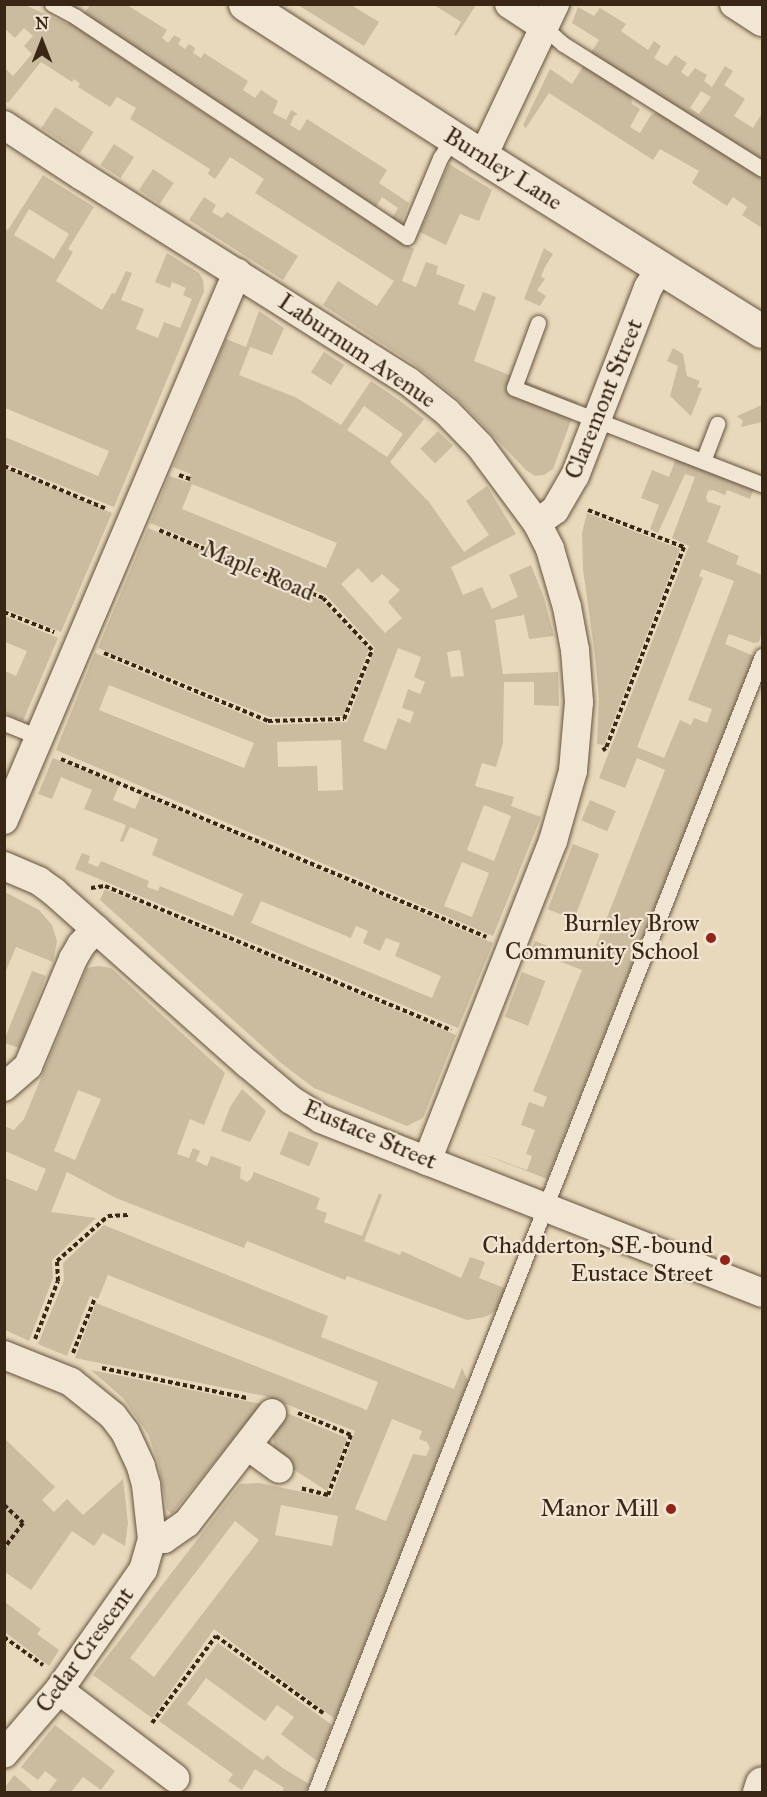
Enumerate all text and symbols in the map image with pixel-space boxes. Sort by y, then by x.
north arrow [12,12,72,72]
text: N [35,14,49,33]
street label: Burnley Lane [438,121,568,217]
street label: Laburnum Avenue [273,288,441,414]
street label: Claremont Street [559,315,649,483]
street label: Maple Road [197,534,319,608]
place label: Burnley Brow Community School [505,910,699,966]
marker: Burnley Brow Community School [704,931,718,945]
street label: Eustace Street [299,1094,441,1176]
place label: Chadderton, SE-bound Eustace Street [482,1232,713,1288]
marker: Chadderton, SE-bound Eustace Street [718,1253,732,1267]
place label: Manor Mill [540,1495,659,1523]
marker: Manor Mill [664,1502,678,1516]
street label: Cedar Crescent [30,1582,140,1718]

